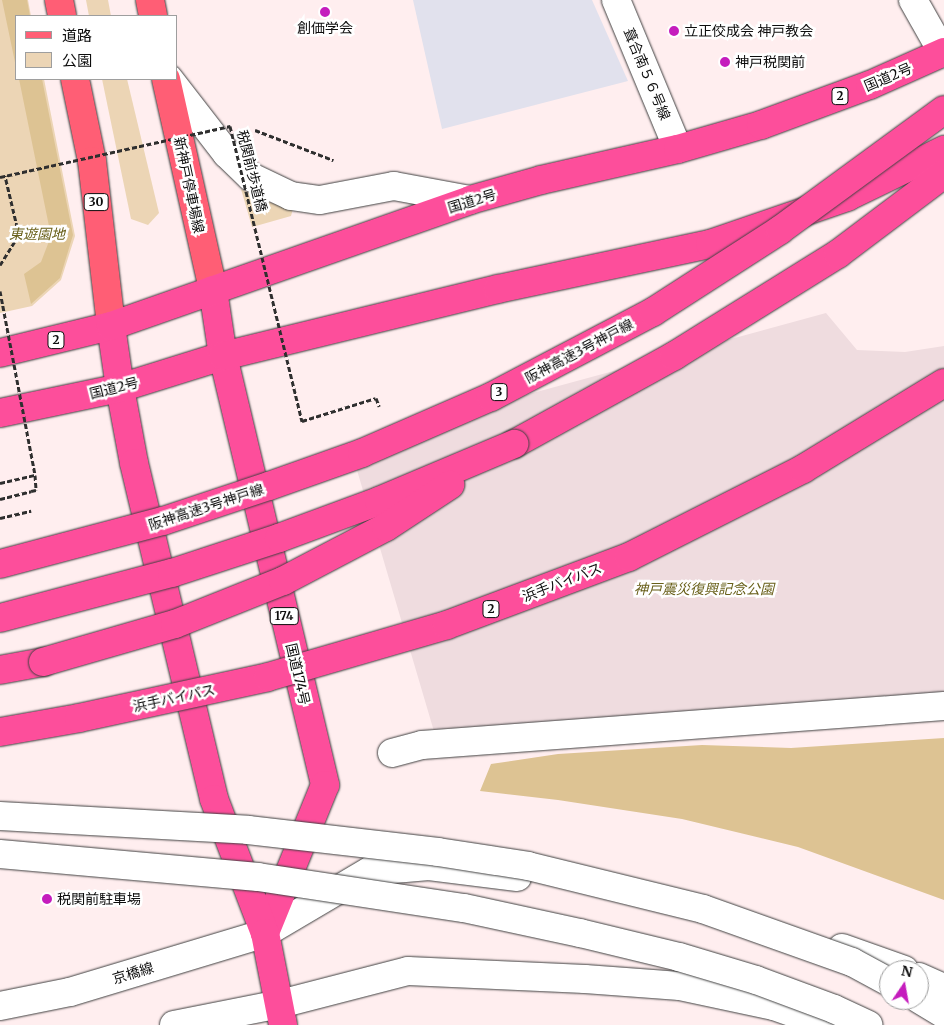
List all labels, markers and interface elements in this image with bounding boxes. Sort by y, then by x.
marker: 創価学会 [319,6,331,18]
legend [15,15,178,80]
place label: 創価学会 [297,20,353,36]
place label: 立正佼成会 神戸教会 [684,23,813,39]
marker: 立正佼成会 神戸教会 [668,25,680,37]
text: 道路 [62,26,92,45]
street label: 葺合南５６号線 [620,26,674,122]
text: 公園 [62,51,92,70]
place label: 神戸税関前 [735,54,805,70]
marker: 神戸税関前 [719,56,731,68]
street label: 国道2号 [862,59,914,95]
road number: 2 [831,86,849,105]
street label: 税関前歩道橋 [234,128,270,214]
street label: 新神戸停車場線 [171,135,207,235]
street label: 国道2号 [445,186,499,216]
road number: 30 [84,192,108,212]
park label: 東遊園地 [9,226,65,242]
street label: 阪神高速3号神戸線 [522,315,636,387]
road number: 2 [47,330,65,350]
street label: 国道2号 [88,374,140,402]
road number: 3 [490,382,508,402]
street label: 阪神高速3号神戸線 [146,480,266,534]
street label: 浜手バイパス [520,559,604,605]
park label: 神戸震災復興記念公園 [634,581,774,597]
road number: 2 [482,600,500,618]
road number: 174 [269,606,299,626]
street label: 国道174号 [283,641,313,707]
street label: 浜手バイパス [131,681,217,715]
place label: 税関前駐車場 [57,891,141,907]
marker: 税関前駐車場 [41,893,53,905]
street label: 京橋線 [110,959,156,987]
north arrow [879,960,929,1010]
text: N [900,961,914,981]

